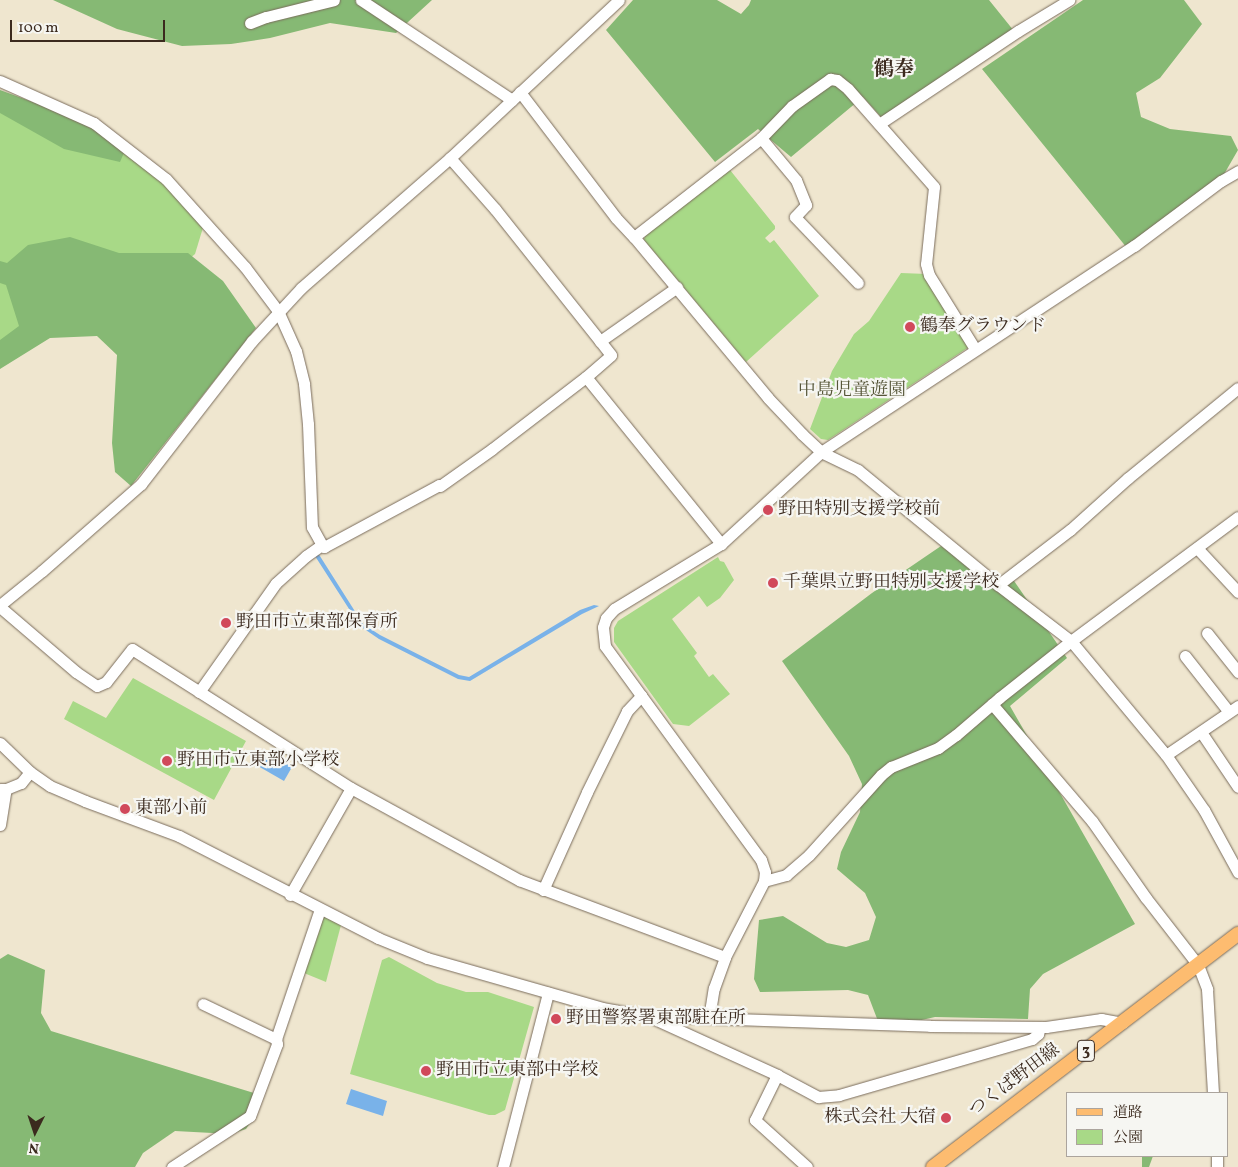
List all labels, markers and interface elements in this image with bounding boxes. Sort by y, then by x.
scale bar [12,10,168,42]
text: 100 m [18,18,58,39]
district label: 鶴奉 [874,58,914,82]
place label: 鶴奉グラウンド [920,316,1046,338]
marker: 鶴奉グラウンド [904,321,916,333]
park label: 中島児童遊園 [798,380,906,402]
place label: 野田特別支援学校前 [778,499,940,521]
marker: 野田特別支援学校前 [762,504,774,516]
place label: 千葉県立野田特別支援学校 [783,572,999,594]
marker: 千葉県立野田特別支援学校 [767,577,779,589]
place label: 野田市立東部保育所 [236,612,398,634]
marker: 野田市立東部保育所 [220,617,232,629]
place label: 野田市立東部小学校 [177,750,339,772]
marker: 野田市立東部小学校 [161,755,173,767]
place label: 東部小前 [135,798,207,820]
marker: 東部小前 [119,803,131,815]
place label: 野田警察署東部駐在所 [566,1008,746,1030]
marker: 野田警察署東部駐在所 [550,1013,562,1025]
road number: 3 [1076,1038,1096,1064]
street label: つくば野田線 [965,1040,1065,1122]
place label: 野田市立東部中学校 [436,1060,598,1082]
marker: 野田市立東部中学校 [420,1065,432,1077]
legend [1066,1092,1228,1157]
text: 道路 [1113,1103,1143,1124]
north arrow [10,1107,60,1157]
place label: 株式会社 大宿 [824,1107,936,1129]
marker: 株式会社 大宿 [940,1112,952,1124]
text: 公園 [1113,1128,1143,1149]
text: N [28,1138,40,1157]

